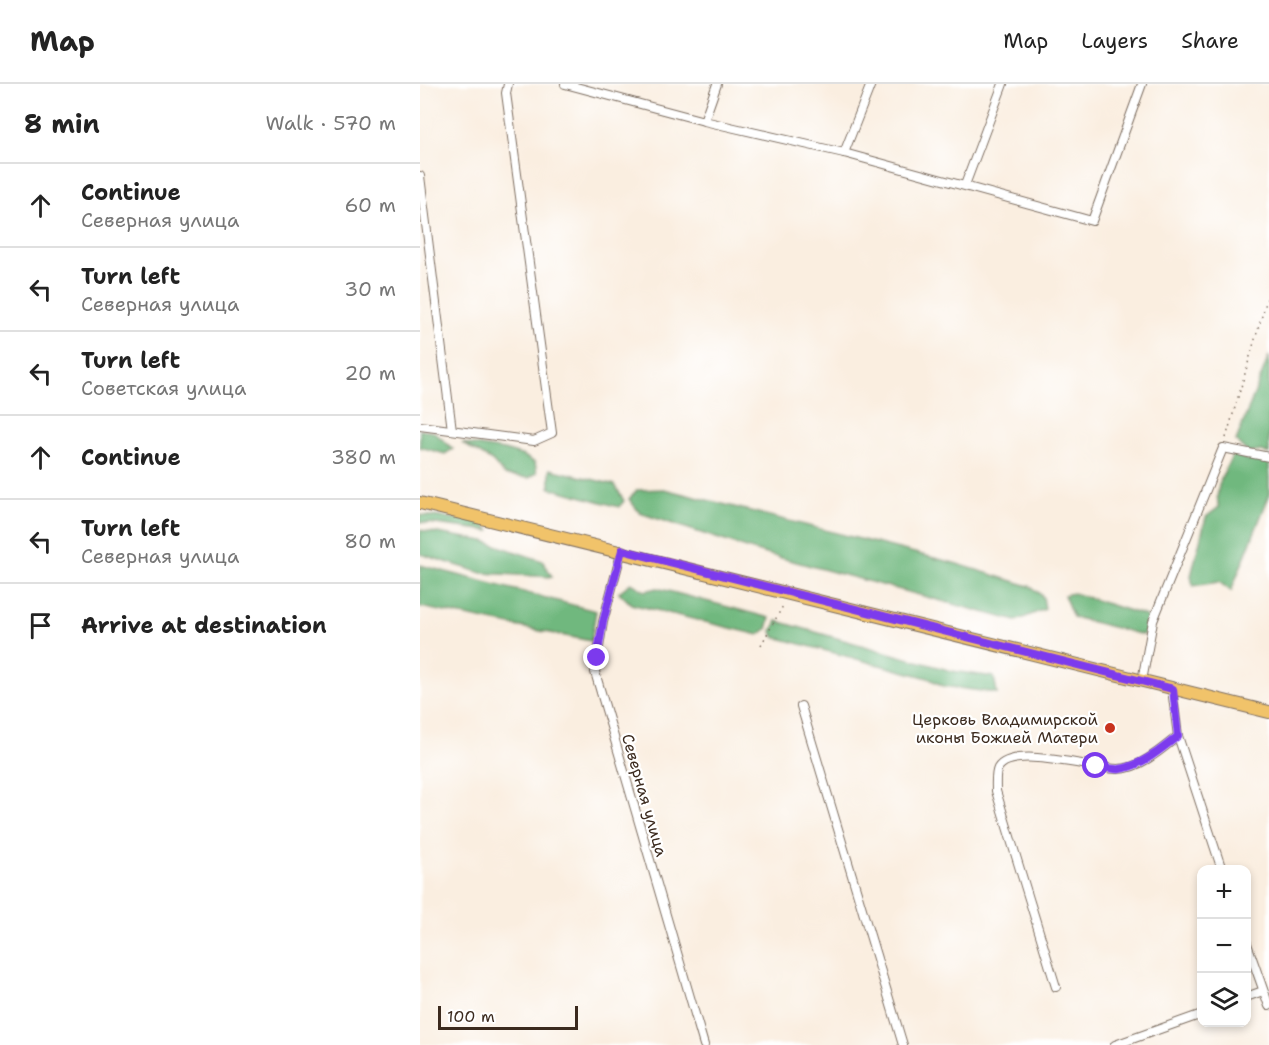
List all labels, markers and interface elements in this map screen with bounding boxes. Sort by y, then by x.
text: Map [30,22,95,60]
text: Map [1003,27,1048,55]
text: Layers [1081,27,1148,55]
text: Share [1181,27,1239,55]
text: 8 min [24,106,100,141]
text: Walk · 570 m [266,110,396,136]
text: Continue [81,178,181,207]
icon: ahead [24,189,57,222]
text: 60 m [344,192,396,218]
text: Северная улица [81,207,239,233]
text: Turn left [81,262,180,291]
icon: left [24,273,57,306]
text: 30 m [344,276,396,302]
text: Северная улица [81,291,239,317]
text: Turn left [81,346,180,375]
icon: left [24,357,57,390]
text: 20 m [345,360,396,386]
text: Советская улица [81,375,246,401]
icon: ahead [24,441,57,474]
text: Continue [81,443,181,472]
text: 380 m [331,444,396,470]
text: Turn left [81,514,180,543]
icon: left [24,525,57,558]
text: 80 m [344,528,396,554]
text: Северная улица [81,543,239,569]
icon: arrive [24,609,57,642]
text: Arrive at destination [81,611,327,640]
route end [583,644,609,670]
place label: Церковь Владимирской иконы Божией Матери [912,709,1098,748]
marker: Церковь Владимирской иконы Божией Матери [1103,721,1117,735]
street label: Северная улица [617,731,672,859]
route start [1082,752,1108,778]
map controls [1197,865,1251,1027]
button: + [1197,865,1251,919]
button: − [1197,919,1251,973]
button: layers [1197,973,1251,1027]
scale bar [438,1003,578,1030]
text: 100 m [447,1006,495,1027]

